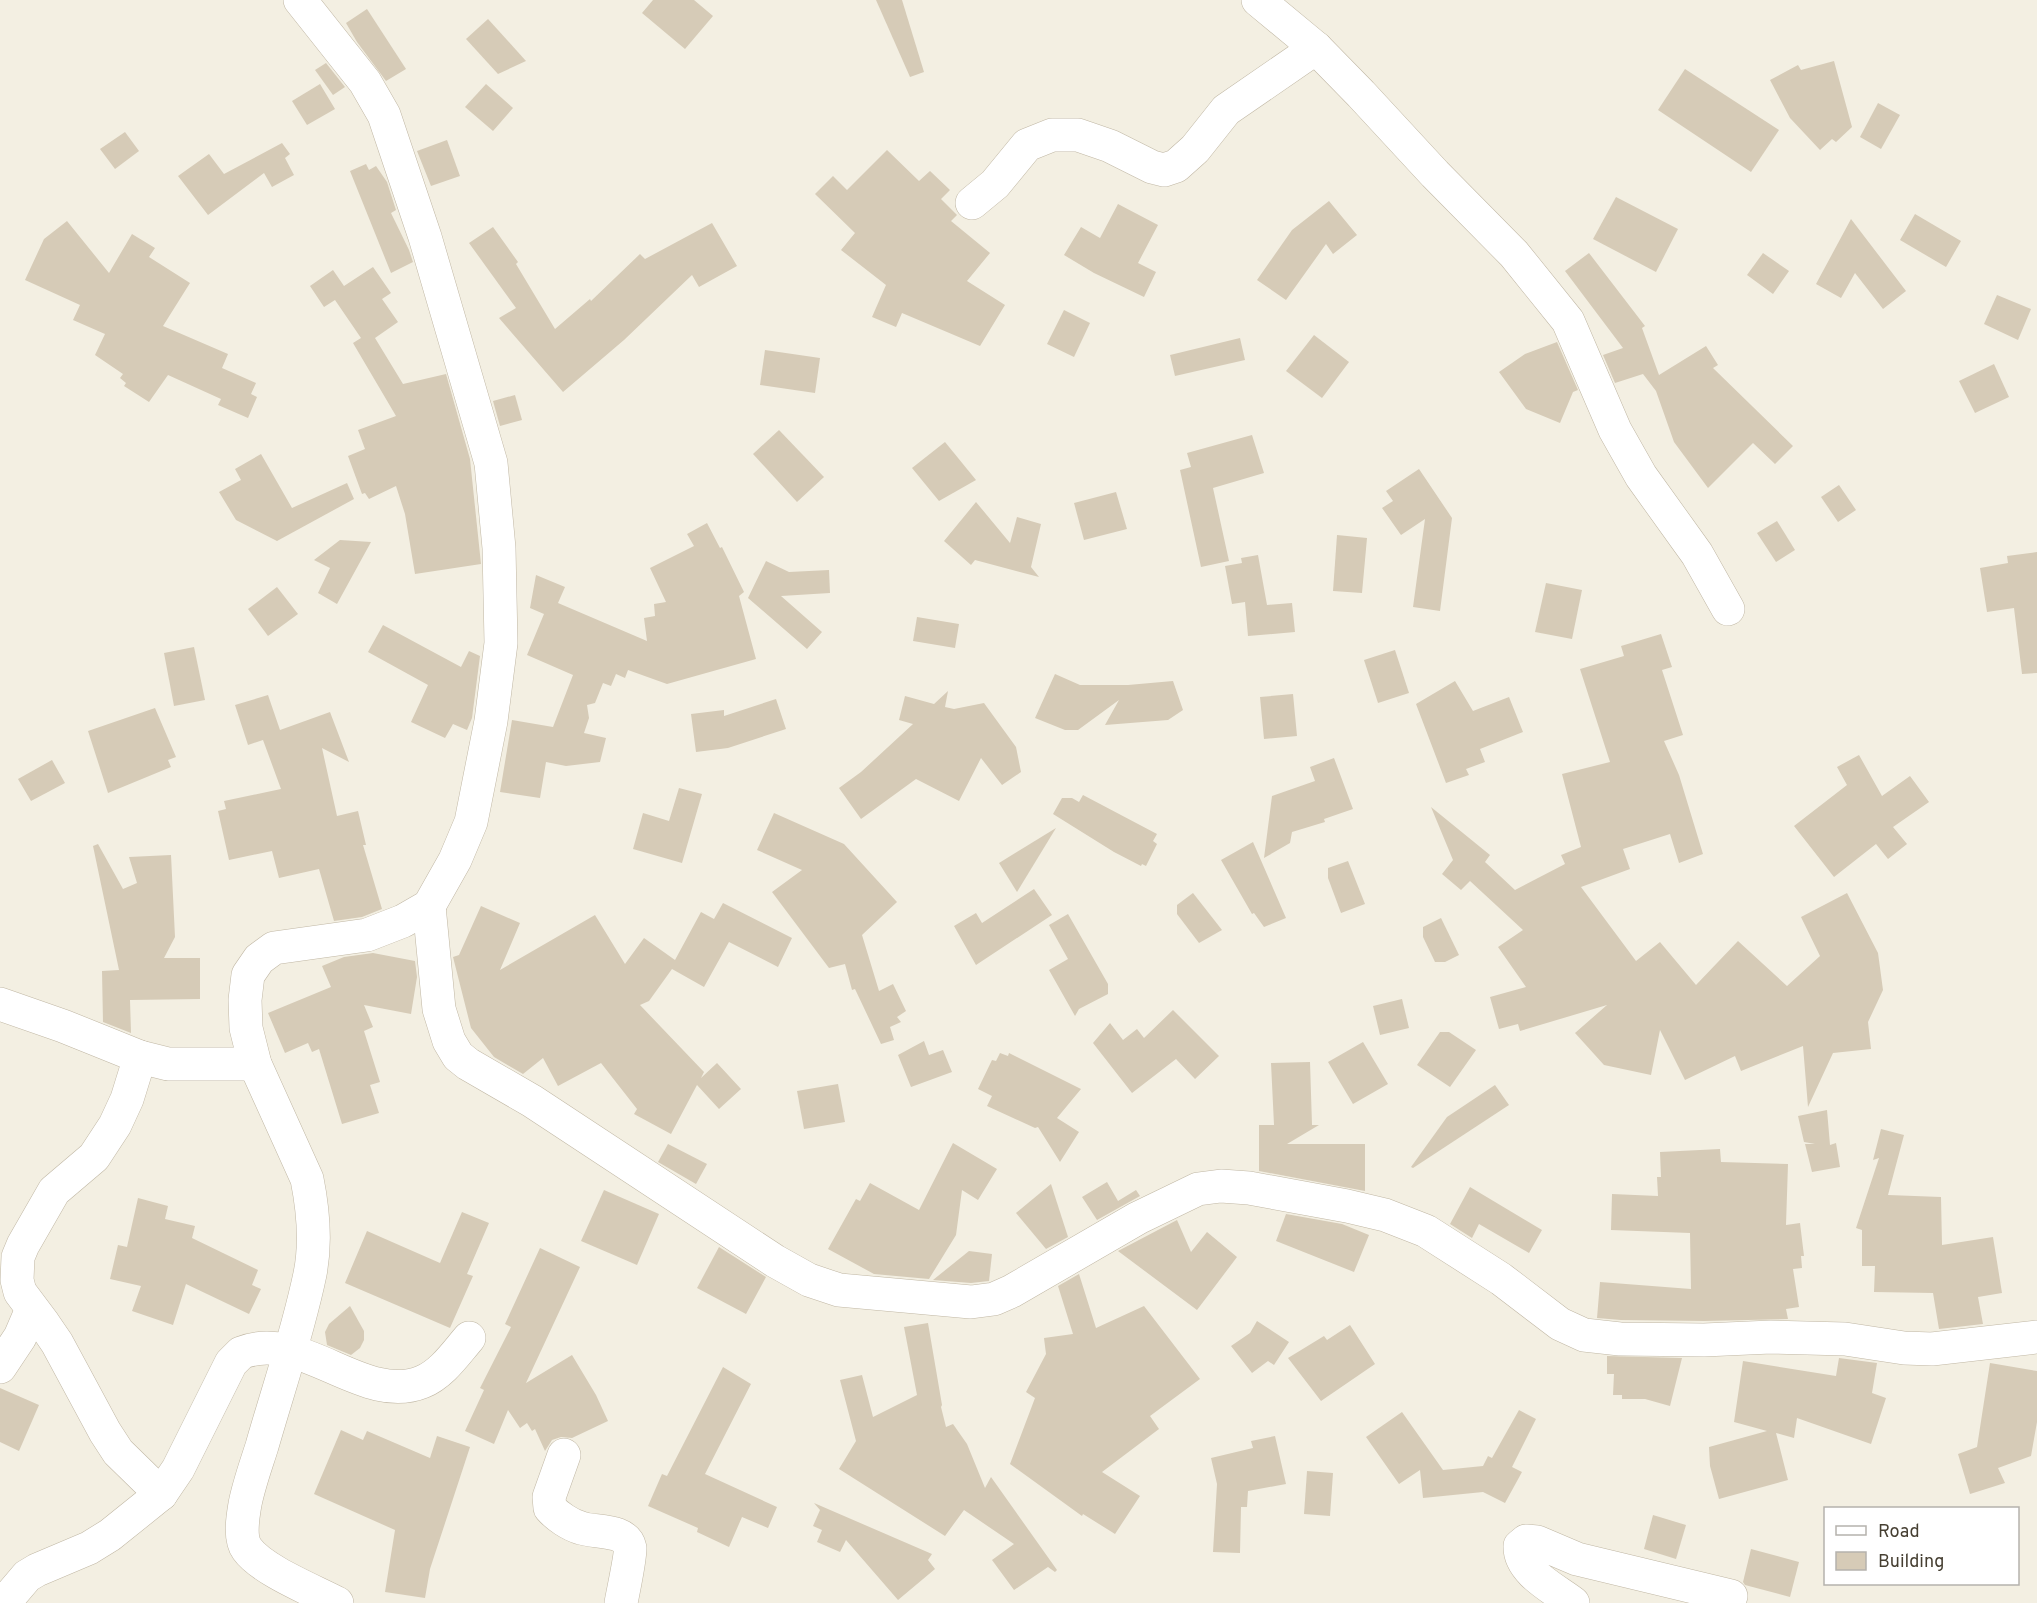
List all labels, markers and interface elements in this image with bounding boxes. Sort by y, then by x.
legend [1824,1507,2019,1585]
text: Road [1878,1521,1920,1544]
text: Building [1878,1551,1944,1574]

